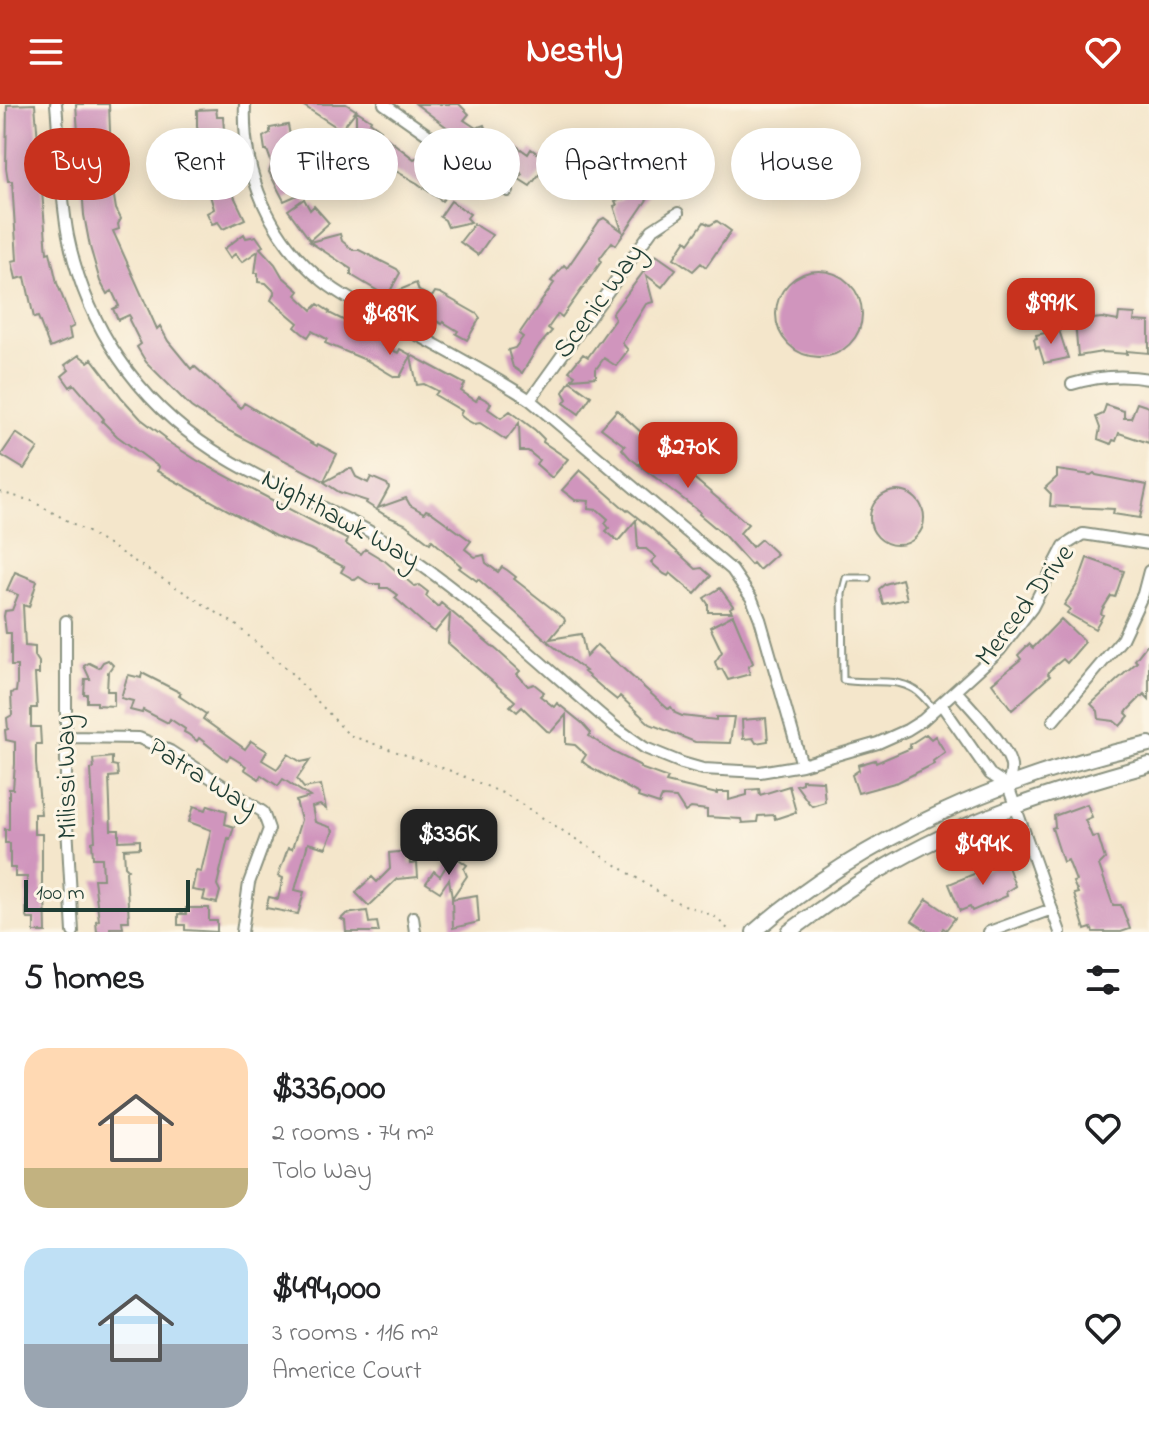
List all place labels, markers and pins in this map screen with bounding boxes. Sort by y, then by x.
pin: $991K [995,278,1107,346]
pin: $489K [334,289,446,357]
pin: $270K [632,422,744,490]
pin: $336K [393,809,505,877]
pin: $494K [927,819,1039,887]

